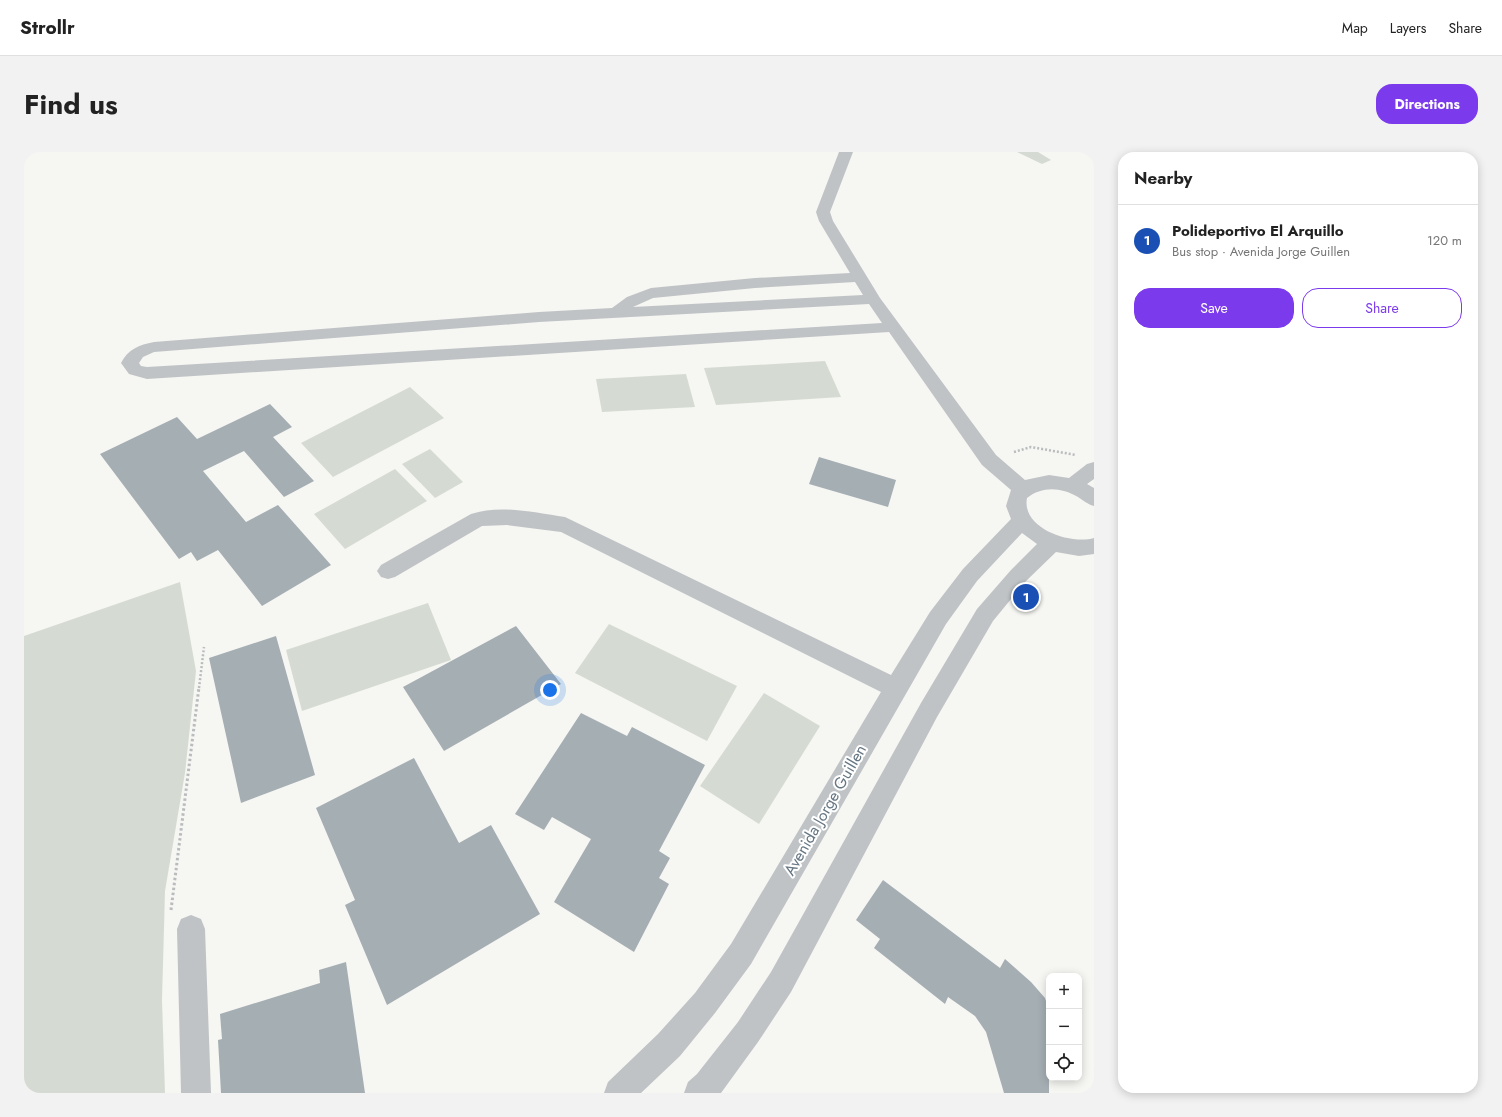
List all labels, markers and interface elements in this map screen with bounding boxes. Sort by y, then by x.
text: Strollr [20,14,75,41]
text: Map [1342,18,1368,38]
text: Layers [1390,18,1426,38]
text: Share [1448,18,1482,38]
text: Find us [24,84,118,125]
button: Directions [1376,84,1478,124]
text: Nearby [1134,166,1192,190]
text: Polideportivo El Arquillo [1172,220,1344,242]
text: 1 [1144,231,1150,250]
text: 120 m [1427,231,1462,250]
text: Bus stop · Avenida Jorge Guillen [1172,242,1350,261]
button: Save [1134,288,1294,328]
button: Share [1302,288,1462,328]
pin: 1 [1013,582,1039,612]
your location [540,680,560,700]
street label: Avenida Jorge Guillen [778,740,872,880]
map controls [1046,973,1082,1081]
button: + [1046,973,1082,1009]
button: − [1046,1009,1082,1045]
button: locate [1046,1045,1082,1081]

